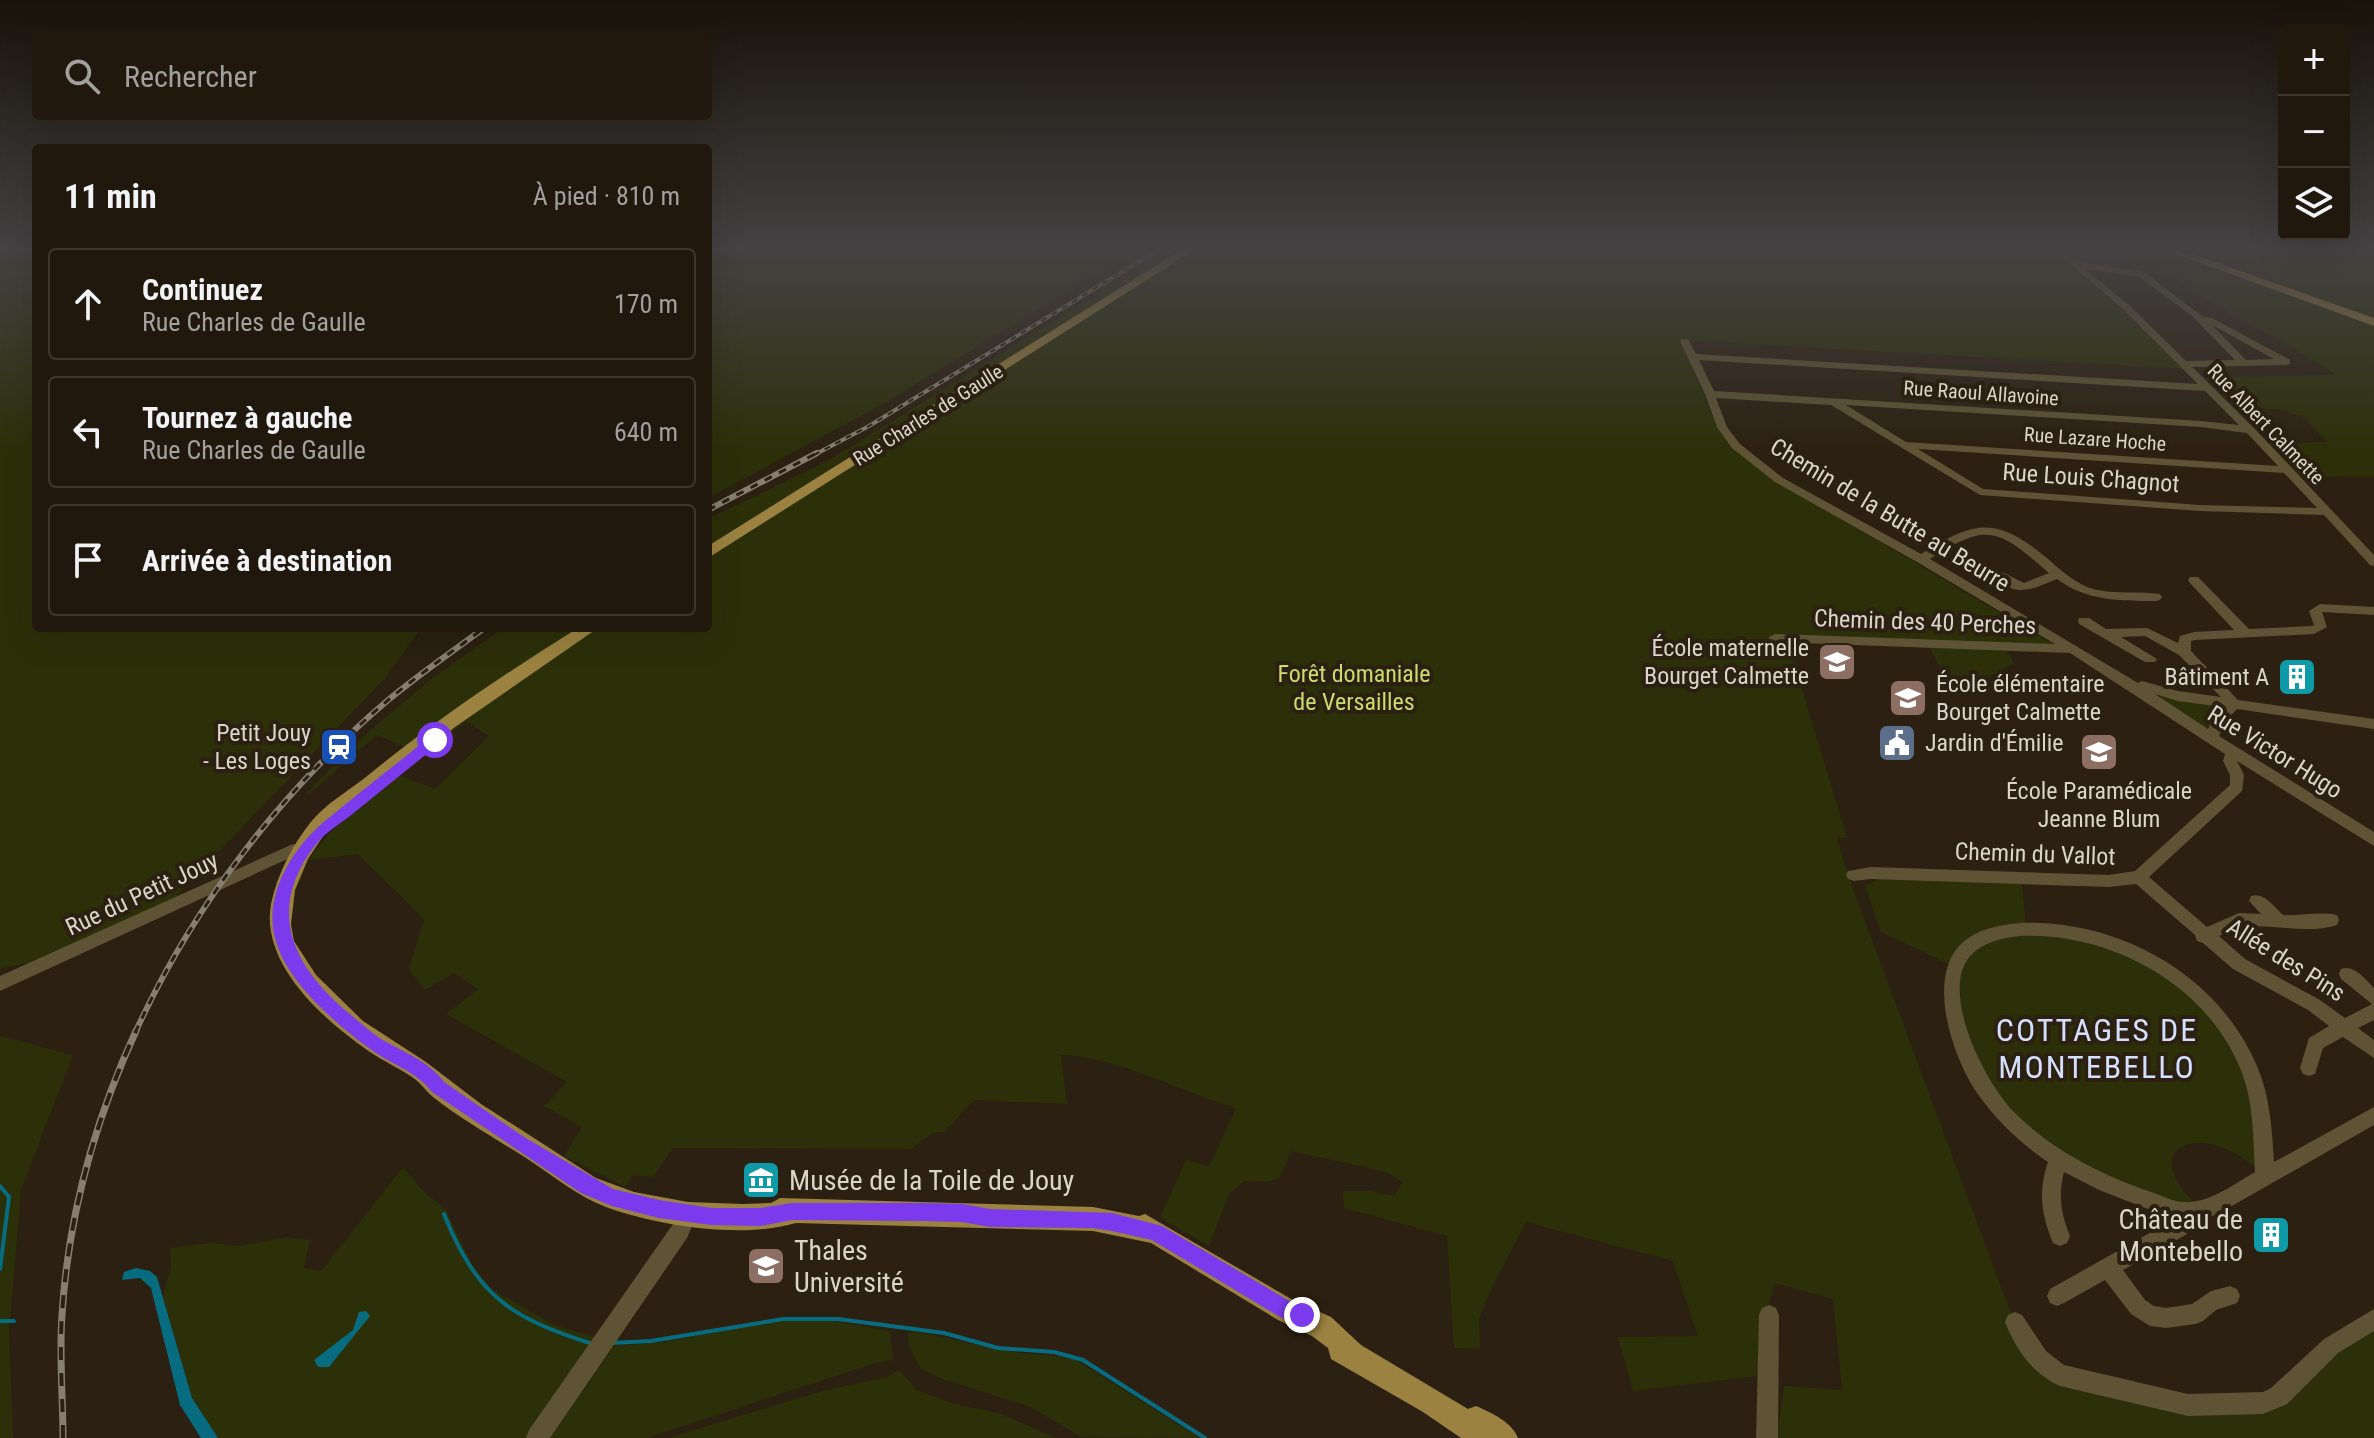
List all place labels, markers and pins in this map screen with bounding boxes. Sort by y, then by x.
place label: École maternelle Bourget Calmette [1644,634,1809,690]
school or university icon: École maternelle Bourget Calmette [1816,641,1858,683]
building icon: Bâtiment A [2276,656,2318,698]
place label: Bâtiment A [2164,663,2269,691]
place label: École élémentaire Bourget Calmette [1936,670,2105,726]
school or university icon: École élémentaire Bourget Calmette [1887,677,1929,719]
place label: Petit Jouy - Les Loges [203,719,311,775]
public building icon: Jardin d'Émilie [1876,722,1918,764]
station icon: Petit Jouy - Les Loges [318,726,360,768]
place label: Jardin d'Émilie [1925,729,2064,757]
school or university icon: École Paramédicale Jeanne Blum [2078,731,2120,773]
place label: École Paramédicale Jeanne Blum [2006,777,2192,833]
museum icon: Musée de la Toile de Jouy [740,1159,782,1201]
place label: Musée de la Toile de Jouy [789,1164,1075,1197]
place label: Château de Montebello [2118,1203,2243,1268]
building icon: Château de Montebello [2250,1214,2292,1256]
place label: Thales Université [794,1234,904,1299]
school or university icon: Thales Université [745,1245,787,1287]

